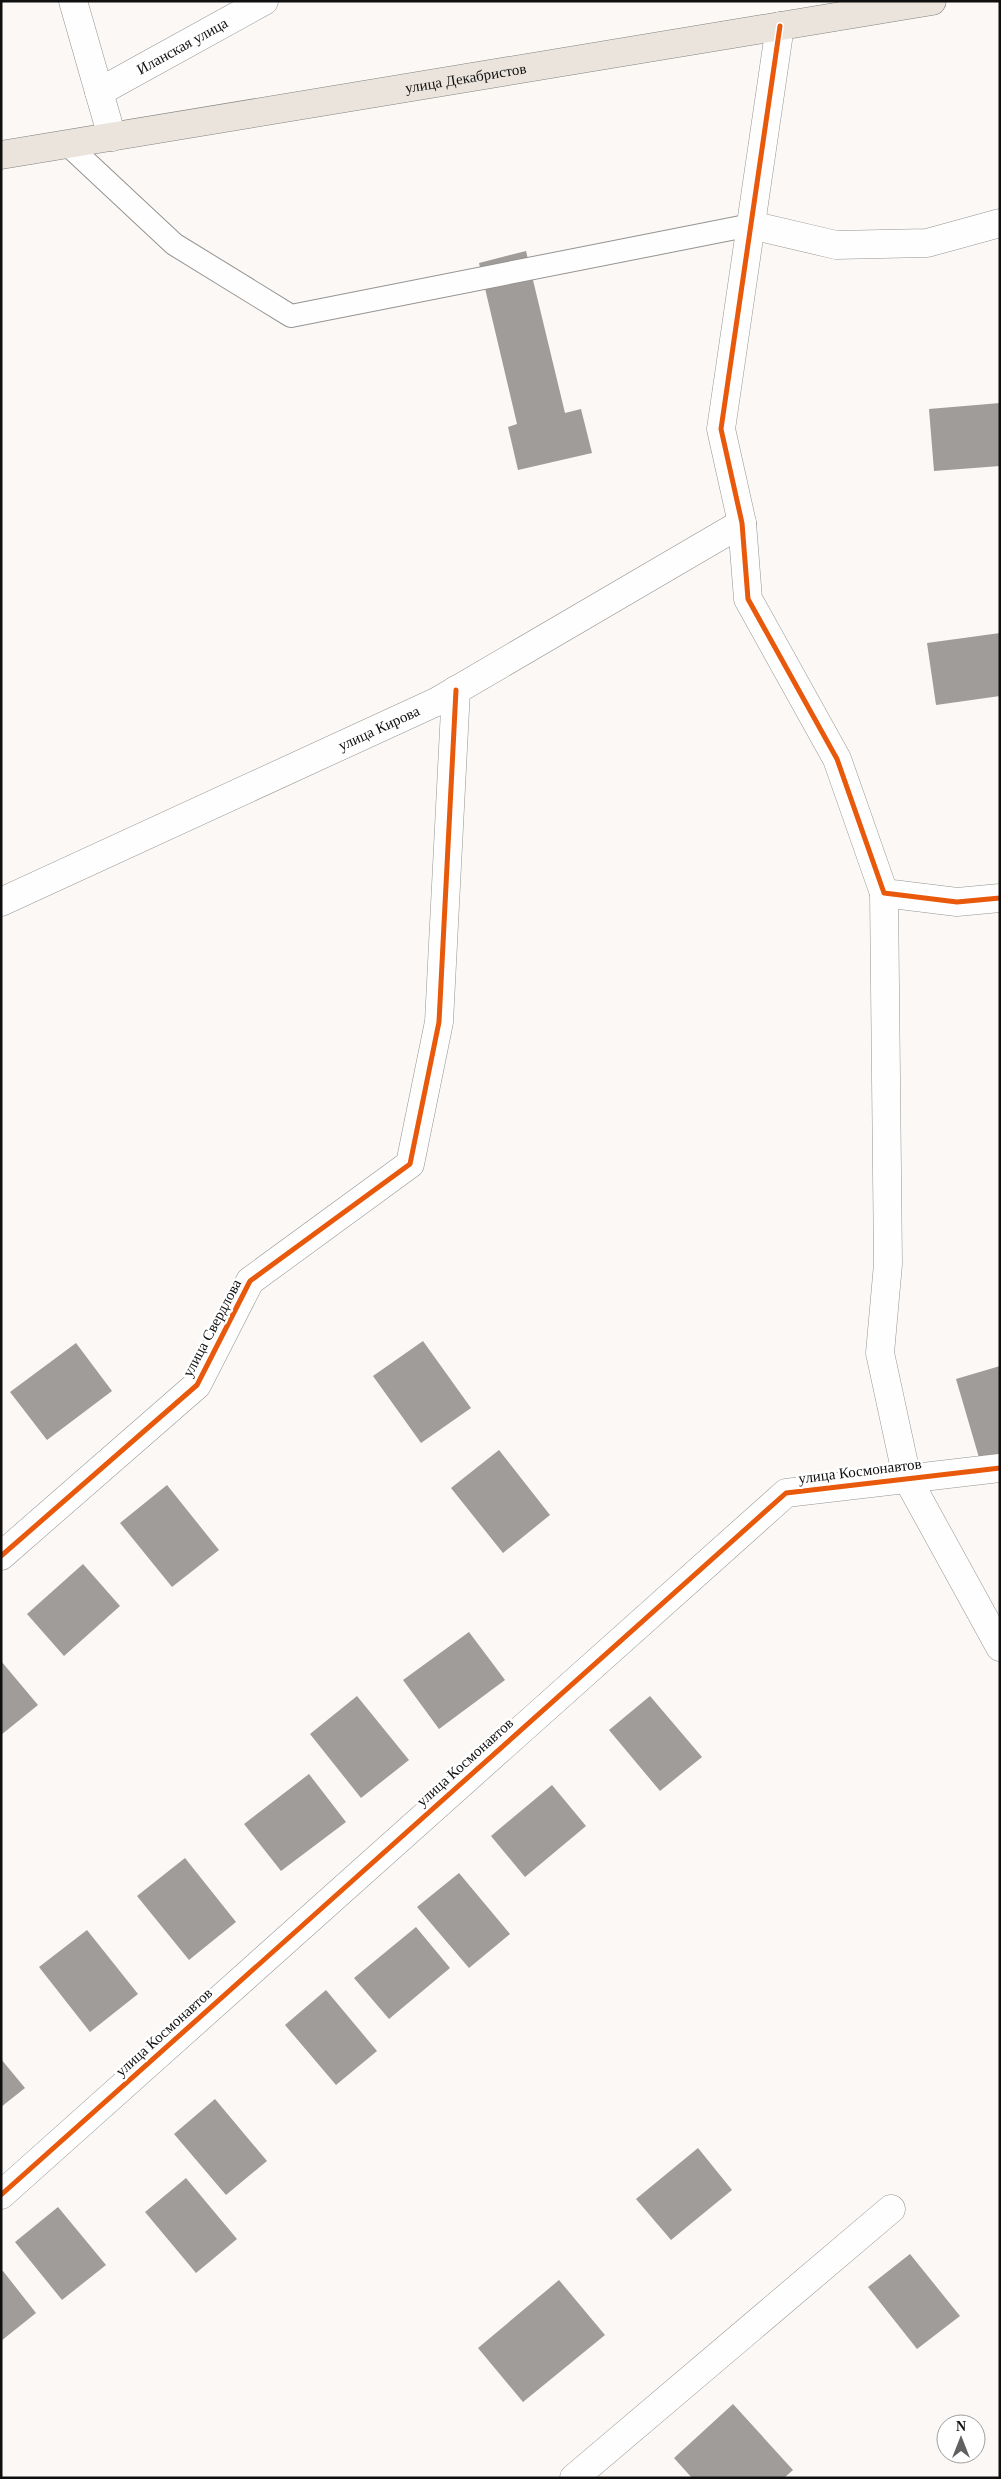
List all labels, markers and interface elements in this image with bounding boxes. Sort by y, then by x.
street label: Иланская улица [134,15,231,78]
street label: улица Декабристов [404,60,527,96]
street label: улица Кирова [336,703,422,754]
street label: улица Свердлова [180,1276,245,1379]
street label: улица Космонавтов [798,1456,922,1486]
street label: улица Космонавтов [414,1715,516,1809]
street label: улица Космонавтов [113,1985,215,2079]
north arrow [936,2414,986,2464]
text: N [956,2419,966,2434]

